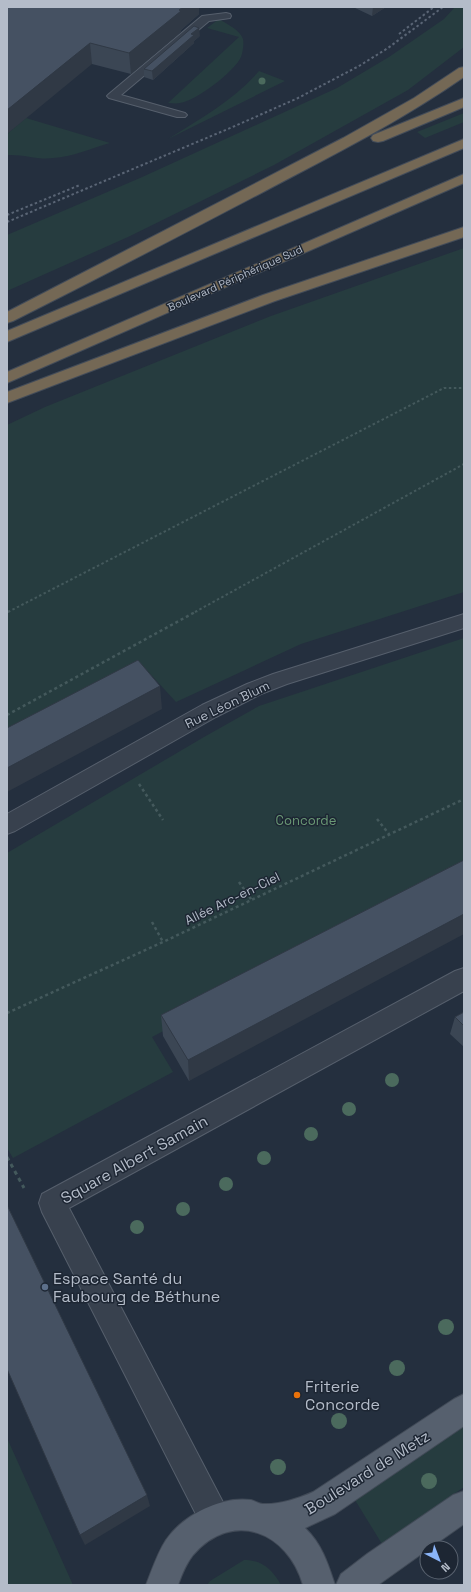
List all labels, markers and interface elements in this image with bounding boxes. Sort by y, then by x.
street label: Boulevard Périphérique Sud [165,242,305,314]
street label: Rue Léon Blum [182,677,272,732]
park label: Concorde [276,812,336,829]
street label: Allée Arc-en-Ciel [182,868,283,929]
street label: Square Albert Samain [57,1110,212,1209]
place label: Espace Santé du Faubourg de Béthune [53,1268,220,1307]
marker: Espace Santé du Faubourg de Béthune [40,1282,50,1292]
place label: Friterie Concorde [305,1376,380,1415]
marker: Friterie Concorde [292,1390,302,1400]
street label: Boulevard de Metz [301,1425,434,1519]
north arrow [419,1540,459,1580]
text: N [438,1560,453,1575]

